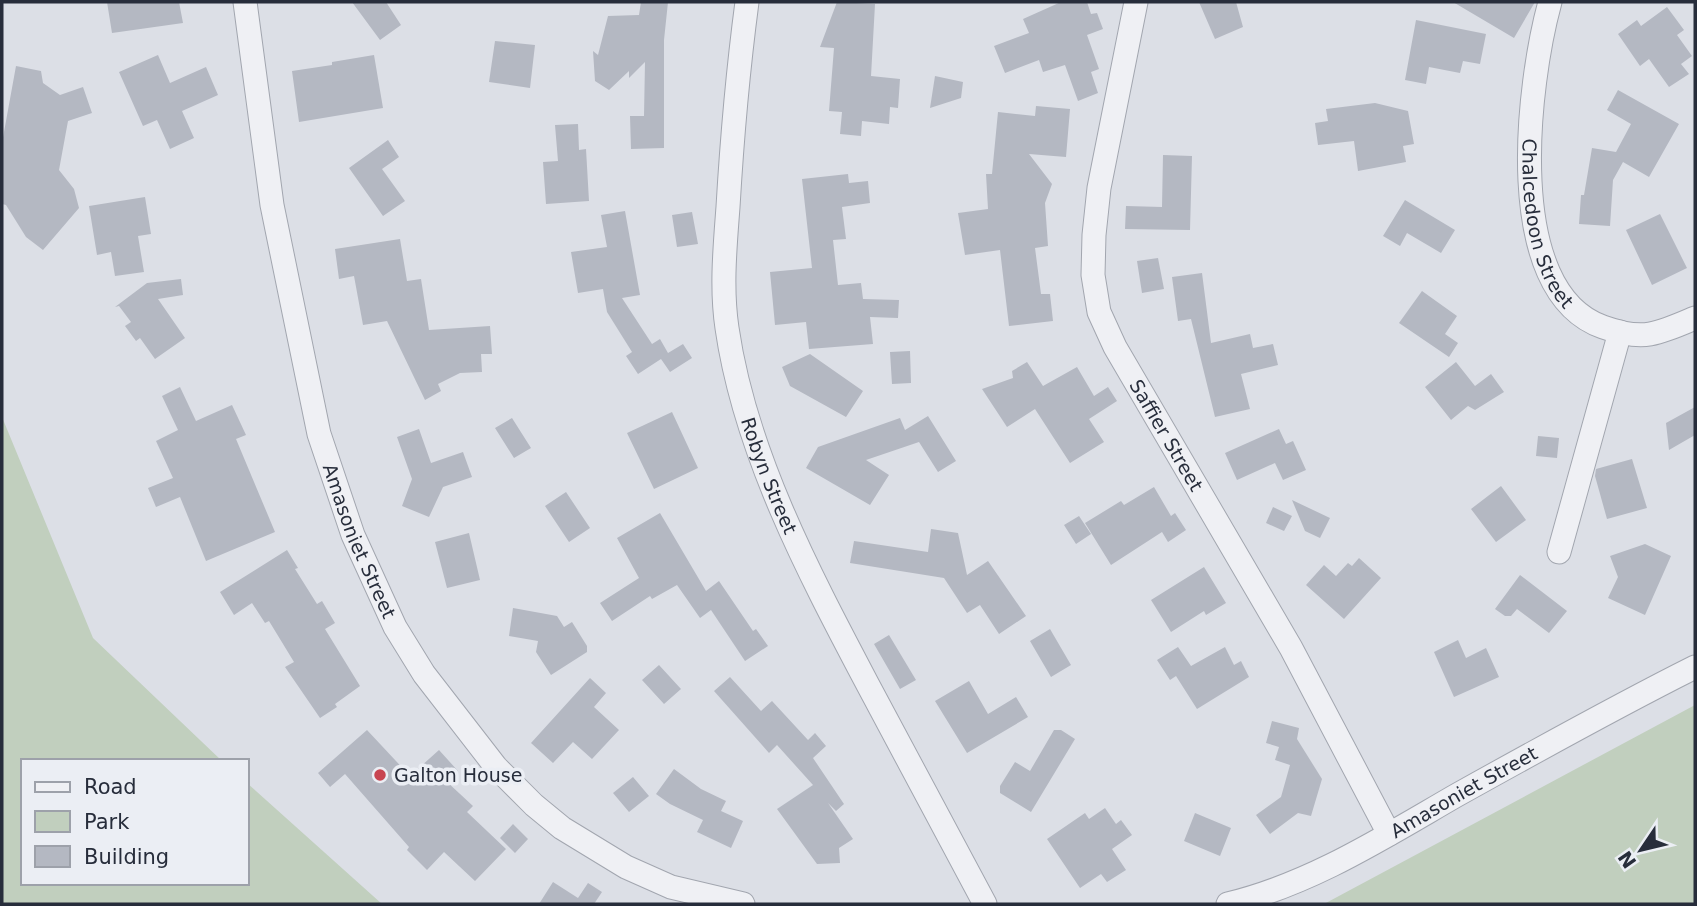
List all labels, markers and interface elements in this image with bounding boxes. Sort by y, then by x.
street label: Chalcedoon Street [1518,138,1578,313]
street label: Saffier Street [1125,375,1208,495]
street label: Robyn Street [737,415,802,537]
street label: Amasoniet Street [319,461,401,622]
street label: Amasoniet Street [1387,742,1541,842]
legend [21,759,248,885]
place label: Galton House [394,764,522,786]
marker: Galton House [372,767,388,783]
text: Road [84,775,137,799]
text: Park [84,810,130,834]
north arrow [1606,815,1676,885]
text: Building [84,845,169,869]
text: N [1614,847,1641,873]

